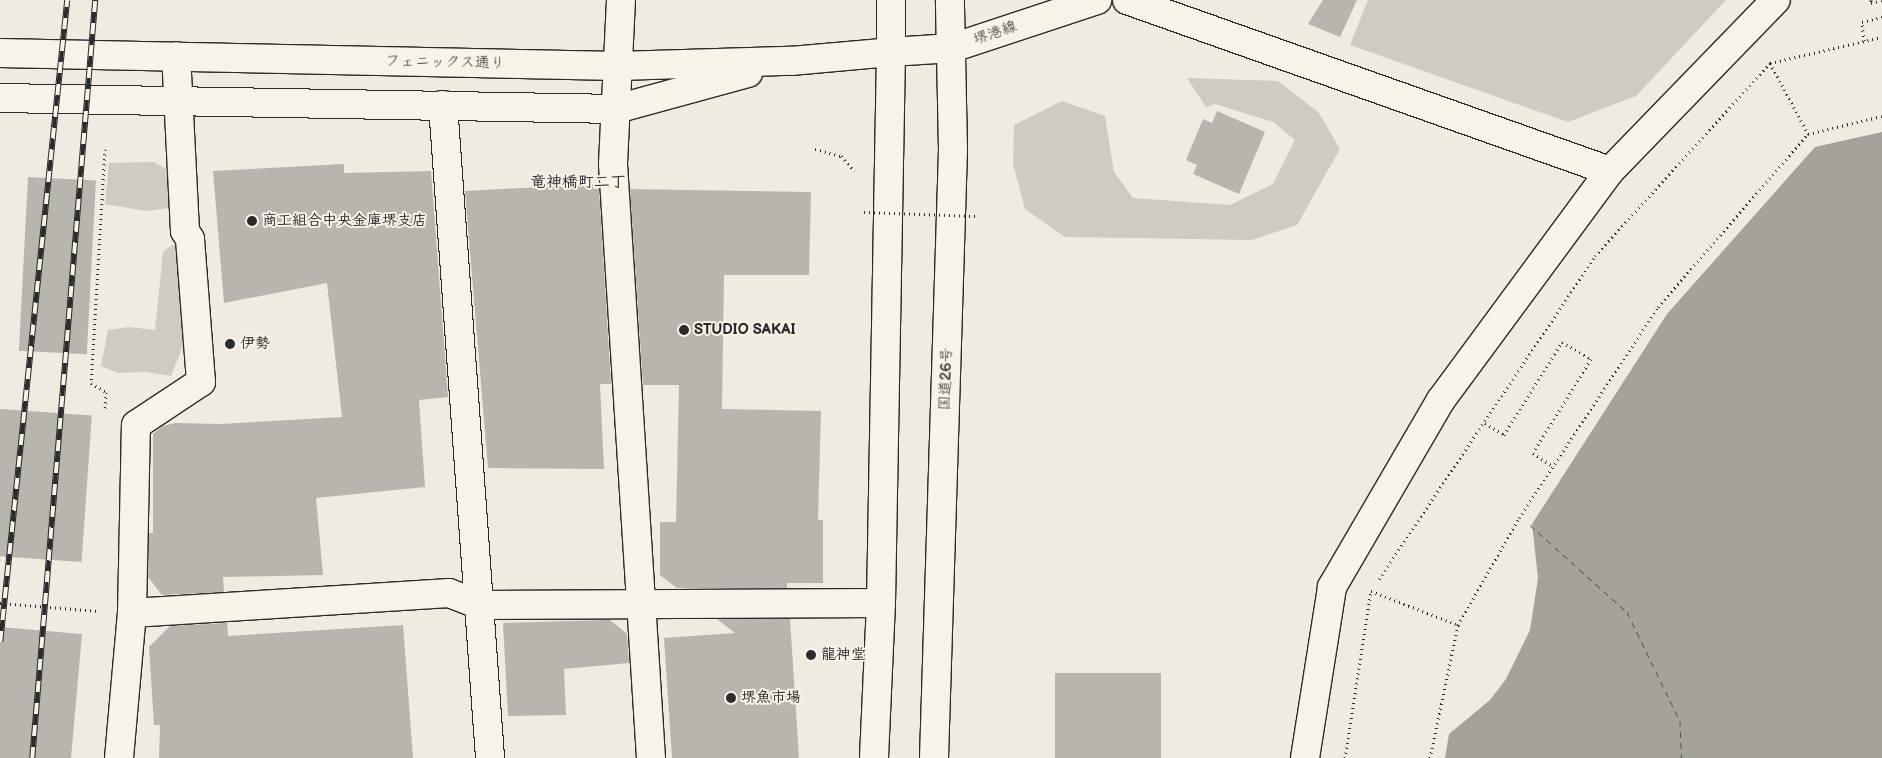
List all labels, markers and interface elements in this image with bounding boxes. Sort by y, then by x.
street label: 堺港線 [971,17,1019,49]
street label: フェニックス通り [385,52,505,72]
district label: 竜神橋町二丁 [530,173,626,193]
place label: 商工組合中央金庫堺支店 [262,212,427,230]
marker: 商工組合中央金庫堺支店 [246,215,258,227]
place label: STUDIO SAKAI [694,321,796,339]
marker: STUDIO SAKAI [678,324,690,336]
place label: 伊勢 [240,335,270,353]
marker: 伊勢 [224,338,236,350]
street label: 国道26号 [936,347,956,411]
place label: 龍神堂 [821,646,866,664]
marker: 龍神堂 [805,649,817,661]
place label: 堺魚市場 [741,689,801,707]
marker: 堺魚市場 [725,692,737,704]

